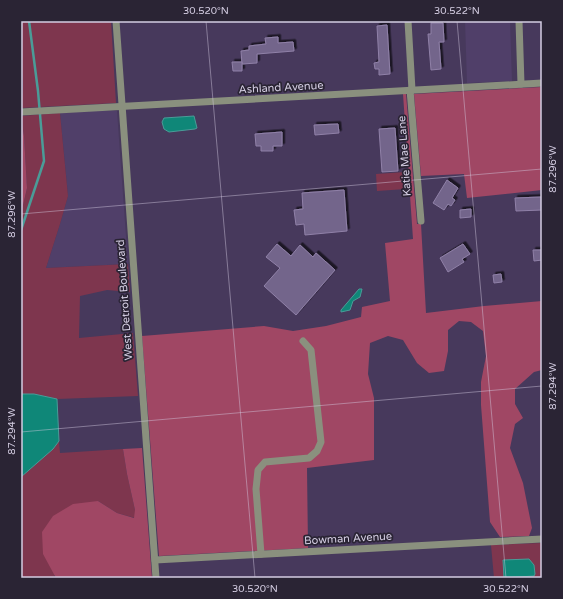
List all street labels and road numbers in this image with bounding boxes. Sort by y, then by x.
street label: Ashland Avenue [238,79,324,96]
street label: Katie Mae Lane [395,115,414,197]
street label: West Detroit Boulevard [114,239,135,361]
street label: Bowman Avenue [304,530,392,547]

